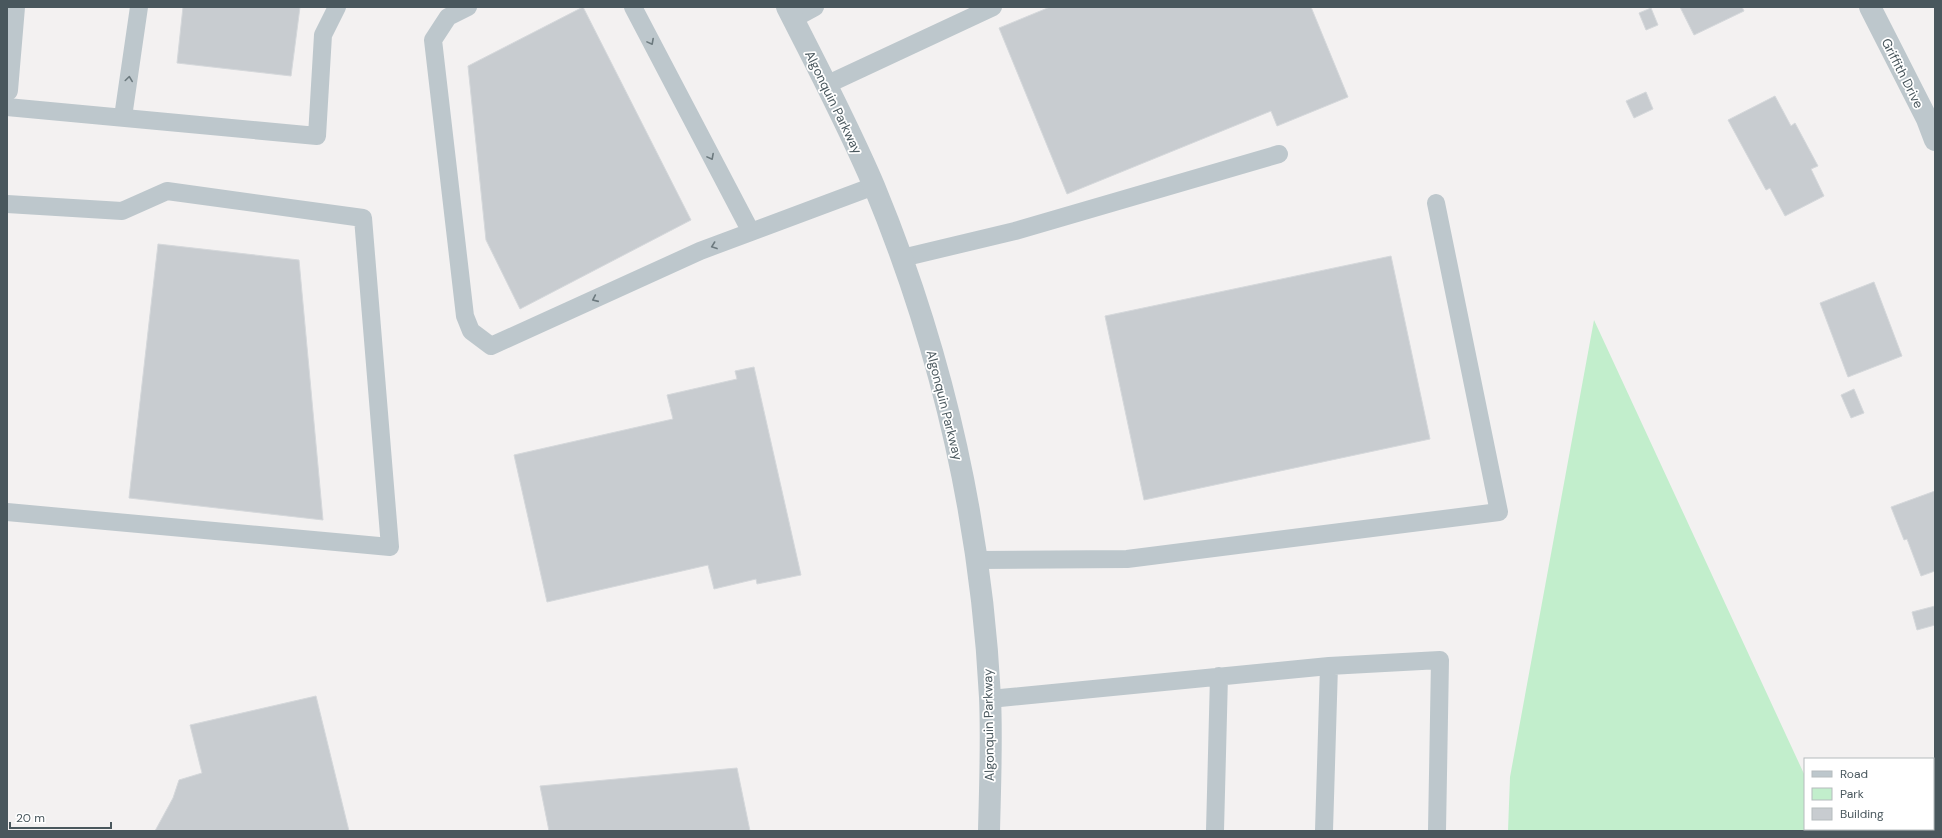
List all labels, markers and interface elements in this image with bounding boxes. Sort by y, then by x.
street label: Griffith Drive [1878,35,1927,111]
one-way arrow [646,37,654,45]
street label: Algonquin Parkway [801,48,866,157]
one-way arrow [124,76,133,82]
one-way arrow [706,153,714,160]
one-way arrow [711,242,718,250]
one-way arrow [592,294,600,302]
street label: Algonquin Parkway [923,348,966,462]
street label: Algonquin Parkway [979,668,998,782]
legend [1804,758,1934,830]
text: Road [1840,766,1868,782]
text: Park [1840,786,1864,802]
scale bar [10,804,111,830]
text: Building [1840,806,1884,822]
text: 20 m [16,810,45,826]

